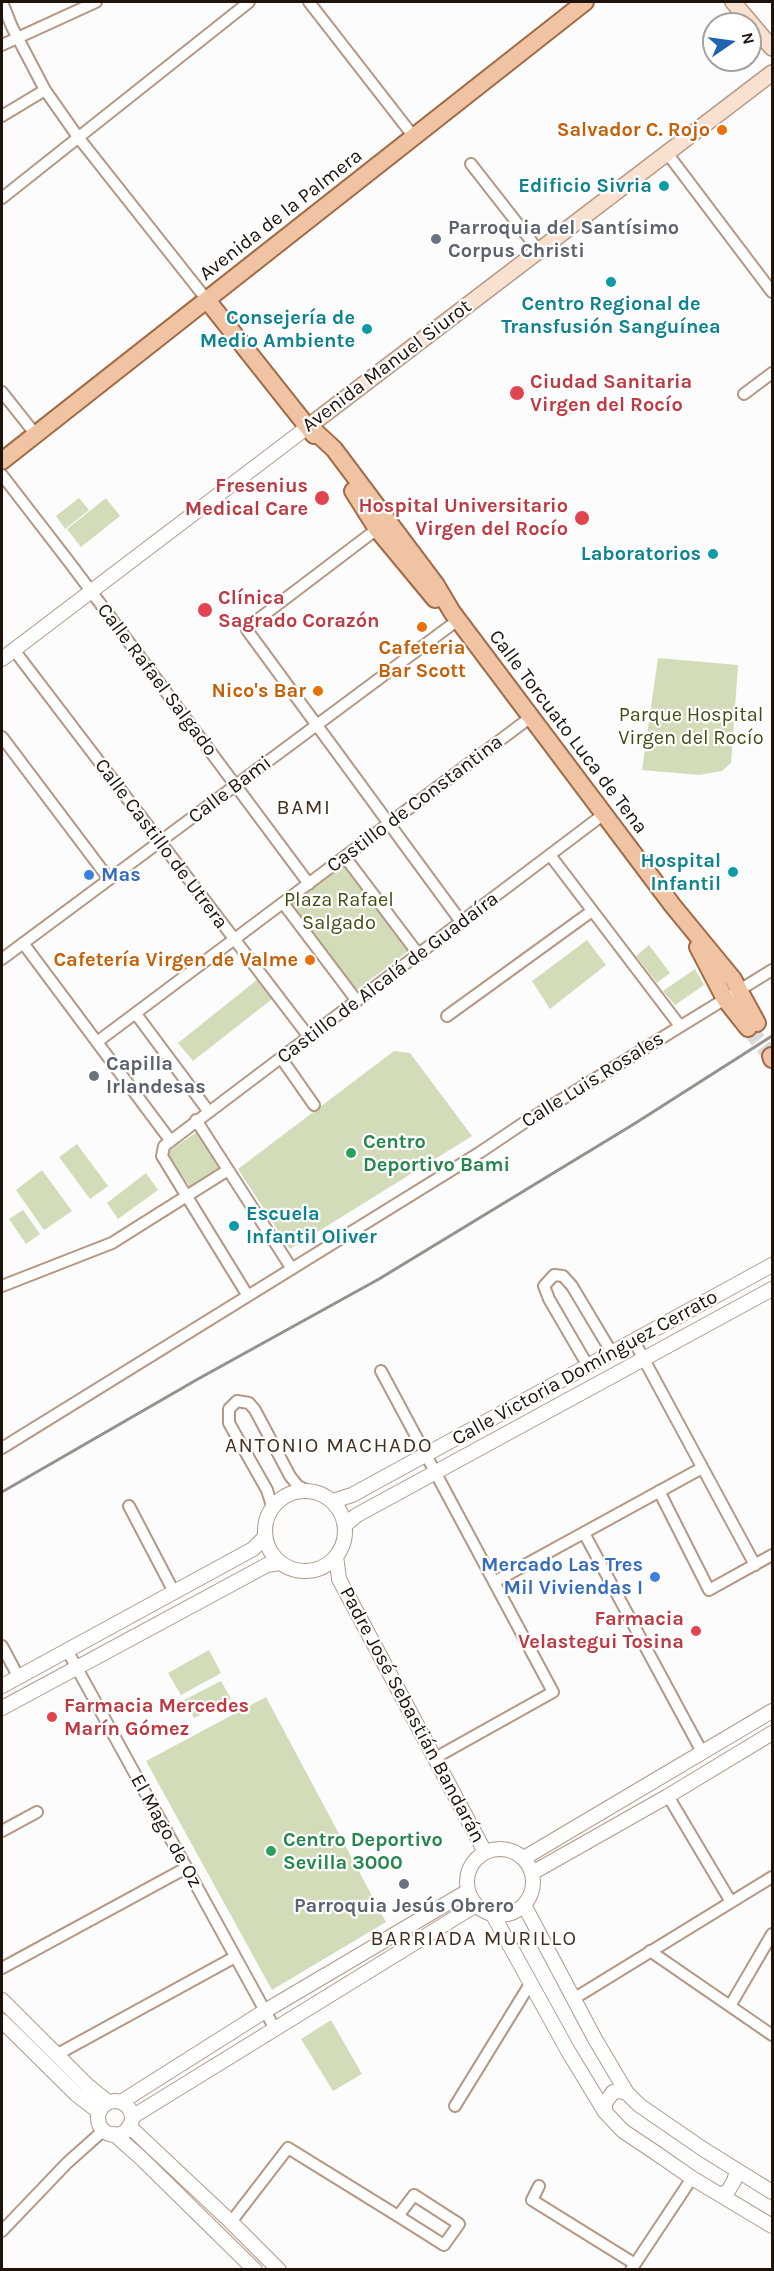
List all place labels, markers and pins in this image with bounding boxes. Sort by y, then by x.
place label: Salvador C. Rojo [557,118,710,142]
marker: Salvador C. Rojo [715,123,729,137]
place label: Edificio Sivria [518,174,652,198]
marker: Edificio Sivria [657,179,671,193]
place label: Parroquia del Santísimo Corpus Christi [448,216,679,263]
marker: Parroquia del Santísimo Corpus Christi [429,232,443,246]
marker: Centro Regional de Transfusión Sanguínea [604,275,618,289]
place label: Centro Regional de Transfusión Sanguínea [501,292,721,339]
place label: Consejería de Medio Ambiente [200,306,355,353]
marker: Consejería de Medio Ambiente [360,322,374,336]
place label: Ciudad Sanitaria Virgen del Rocío [530,370,692,417]
marker: Ciudad Sanitaria Virgen del Rocío [508,384,526,402]
place label: Fresenius Medical Care [185,474,308,521]
marker: Fresenius Medical Care [313,489,331,507]
place label: Hospital Universitario Virgen del Rocío [358,494,568,541]
marker: Hospital Universitario Virgen del Rocío [573,509,591,527]
place label: Laboratorios [581,542,701,566]
marker: Laboratorios [706,547,720,561]
place label: Clínica Sagrado Corazón [218,586,380,633]
marker: Clínica Sagrado Corazón [196,601,214,619]
marker: Cafeteria Bar Scott [415,620,429,634]
place label: Cafeteria Bar Scott [378,636,466,683]
place label: Nico's Bar [211,679,306,703]
marker: Nico's Bar [311,684,325,698]
place label: Hospital Infantil [641,849,721,896]
place label: Mas [101,863,141,887]
marker: Hospital Infantil [726,865,740,879]
marker: Mas [82,868,96,882]
place label: Cafetería Virgen de Valme [53,948,298,972]
marker: Cafetería Virgen de Valme [303,953,317,967]
place label: Capilla Irlandesas [106,1052,206,1099]
marker: Capilla Irlandesas [87,1069,101,1083]
place label: Centro Deportivo Bami [363,1130,510,1177]
marker: Centro Deportivo Bami [344,1146,358,1160]
place label: Escuela Infantil Oliver [246,1202,377,1249]
marker: Escuela Infantil Oliver [227,1219,241,1233]
place label: Mercado Las Tres Mil Viviendas I [481,1553,643,1600]
marker: Mercado Las Tres Mil Viviendas I [648,1570,662,1584]
place label: Farmacia Velastegui Tosina [518,1607,684,1654]
marker: Farmacia Velastegui Tosina [689,1624,703,1638]
place label: Farmacia Mercedes Marín Gómez [64,1694,249,1741]
marker: Farmacia Mercedes Marín Gómez [45,1710,59,1724]
place label: Centro Deportivo Sevilla 3000 [283,1828,443,1875]
marker: Centro Deportivo Sevilla 3000 [264,1844,278,1858]
marker: Parroquia Jesús Obrero [397,1877,411,1891]
place label: Parroquia Jesús Obrero [294,1894,514,1918]

